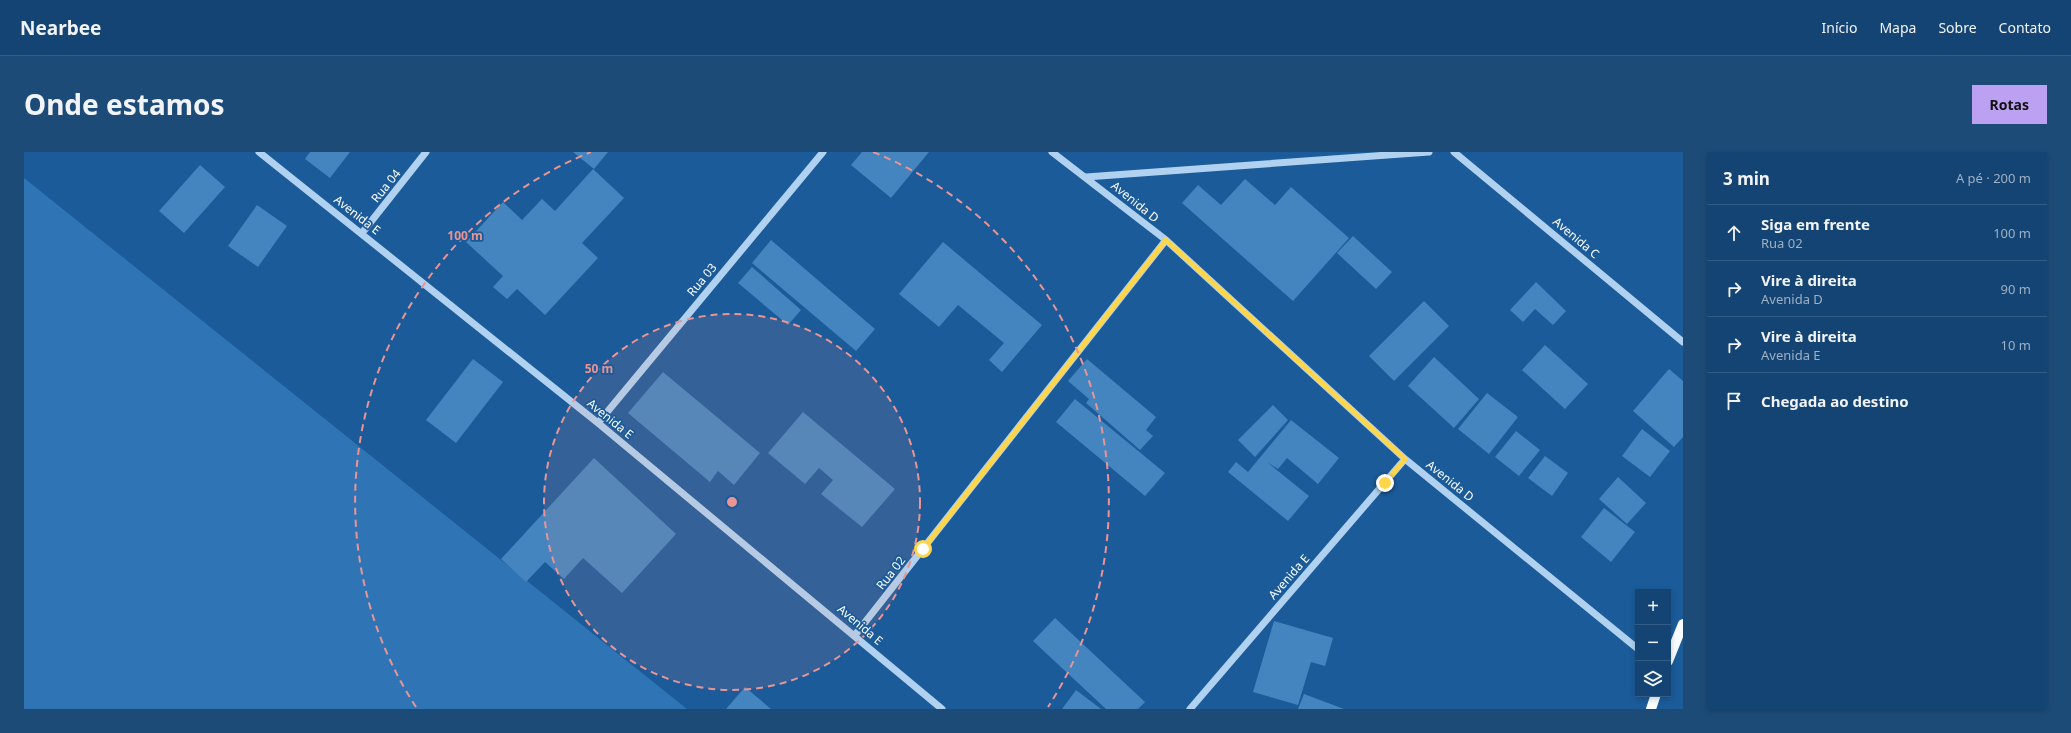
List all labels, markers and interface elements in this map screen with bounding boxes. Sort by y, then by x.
text: Nearbee [20,15,101,41]
text: Início [1822,18,1857,37]
text: Mapa [1879,18,1916,37]
text: Sobre [1938,18,1977,37]
text: Contato [1999,18,2051,37]
text: Onde estamos [24,85,225,123]
button: Rotas [1972,85,2047,124]
street label: Rua 04 [367,165,404,206]
text: 3 min [1723,167,1770,190]
text: A pé · 200 m [1956,169,2031,187]
street label: Avenida D [1108,177,1163,226]
street label: Avenida E [330,191,384,238]
street label: Avenida C [1549,213,1603,262]
text: Siga em frente [1761,214,1870,234]
icon: ahead [1723,222,1745,244]
text: 100 m [1993,224,2031,242]
text: 100 m [447,227,483,244]
text: Rua 02 [1761,234,1803,252]
street label: Rua 03 [683,259,721,300]
text: Vire à direita [1761,270,1857,290]
icon: right [1723,278,1745,300]
text: 90 m [2001,280,2031,298]
text: Avenida D [1761,290,1823,308]
text: Vire à direita [1761,326,1857,346]
icon: right [1723,334,1745,356]
text: 10 m [2001,336,2031,354]
text: Avenida E [1761,346,1821,364]
text: 50 m [585,360,613,377]
icon: arrive [1723,390,1745,412]
text: Chegada ao destino [1761,391,1909,411]
street label: Avenida E [584,395,637,443]
street label: Avenida D [1423,456,1478,505]
route end [1376,474,1394,492]
centre of rings [725,495,739,509]
route start [914,540,932,558]
street label: Avenida E [1264,550,1313,603]
street label: Rua 02 [872,552,909,593]
map controls [1635,589,1671,697]
button: + [1635,589,1671,625]
street label: Avenida E [834,600,887,649]
button: − [1635,625,1671,661]
button: layers [1635,661,1671,697]

